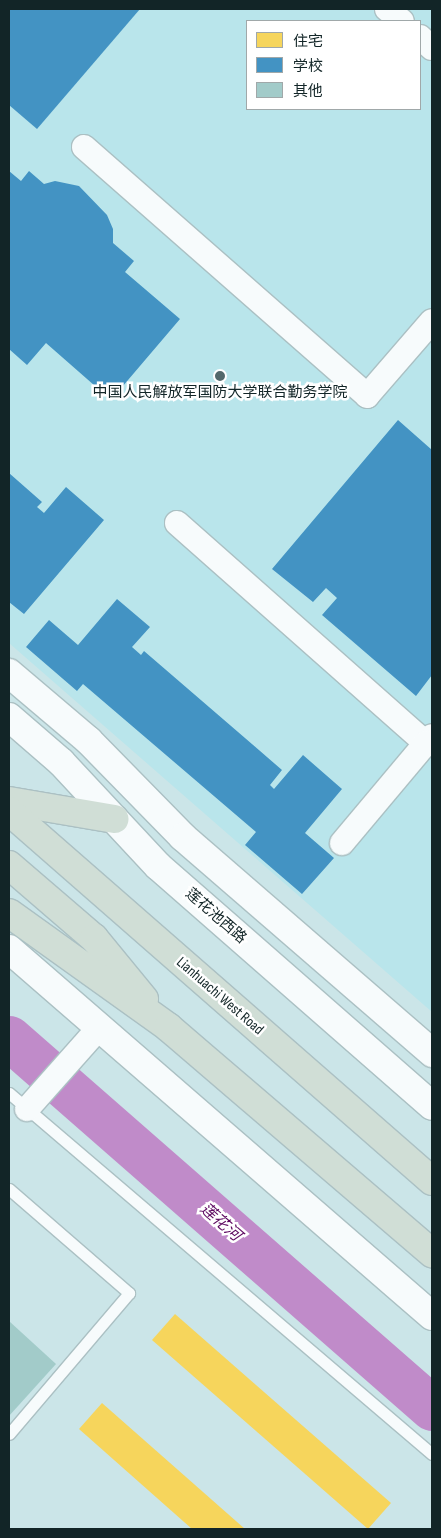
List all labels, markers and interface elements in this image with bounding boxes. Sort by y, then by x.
legend [246,20,421,110]
text: 住宅 [293,32,323,51]
text: 学校 [293,57,323,76]
text: 其他 [293,82,323,101]
marker: 中国人民解放军国防大学联合勤务学院 [214,370,226,382]
place label: 中国人民解放军国防大学联合勤务学院 [93,384,347,402]
street label: 莲花池西路 [182,885,250,947]
street label: Lianhuachi West Road [173,953,267,1039]
water label: 莲花河 [196,1200,244,1246]

